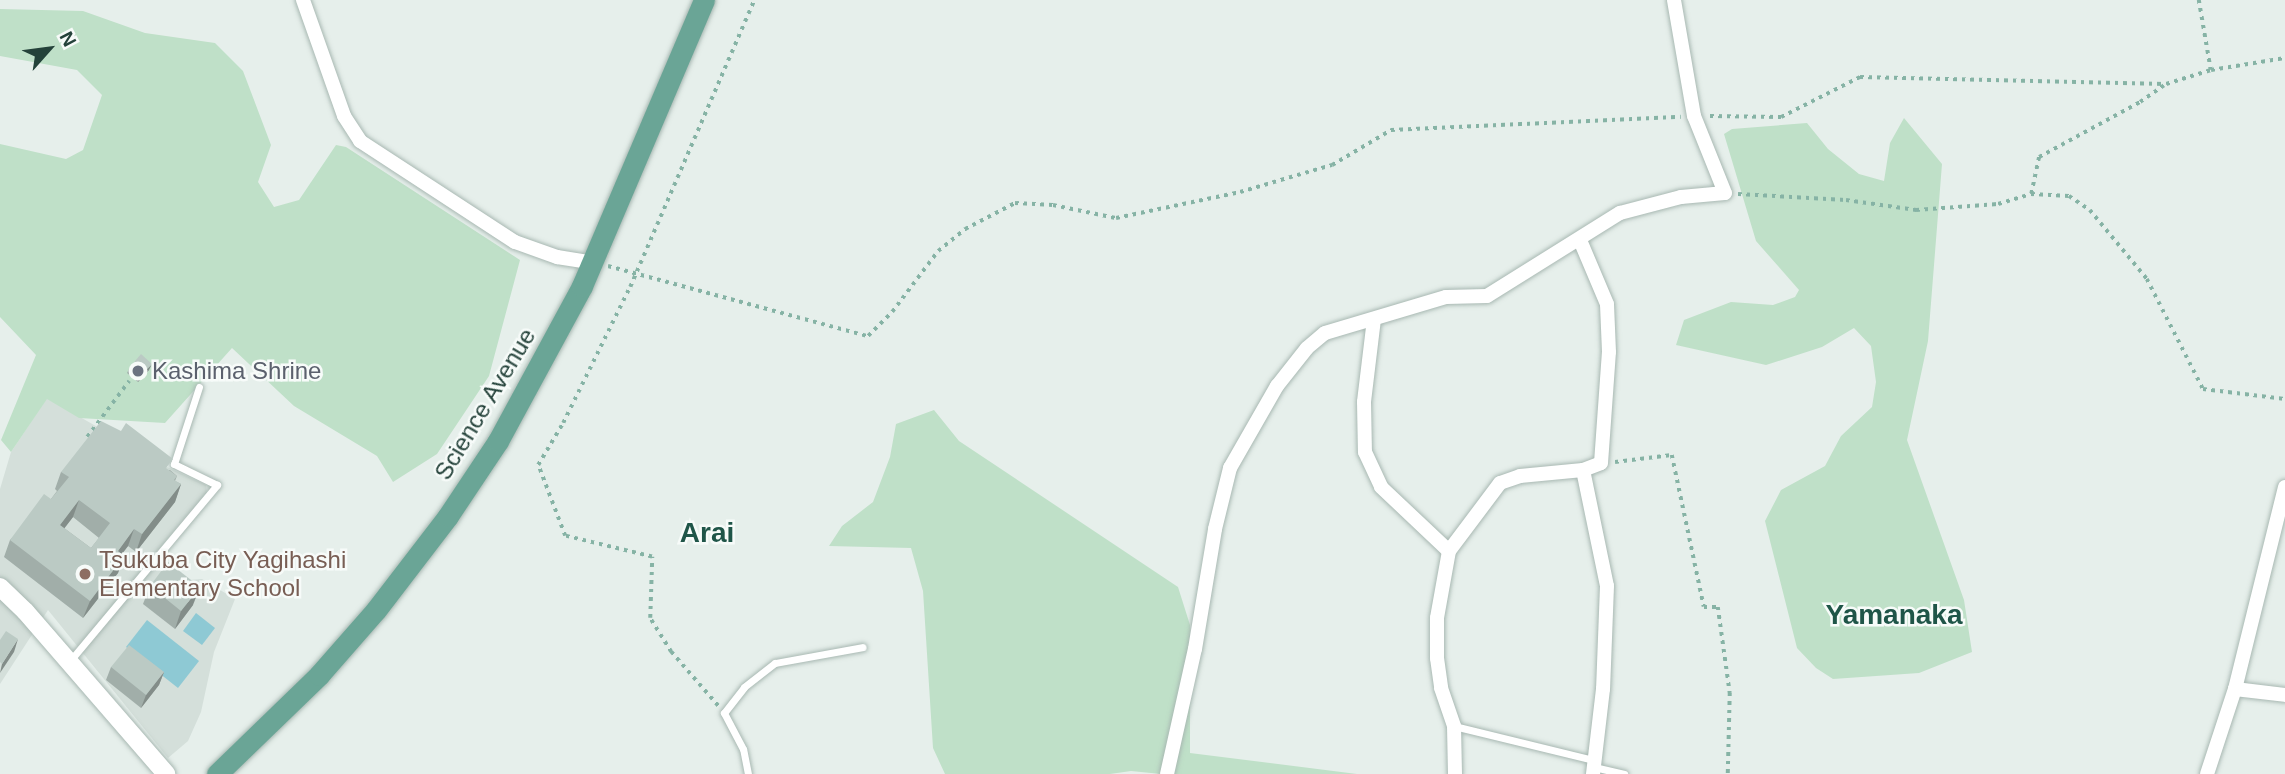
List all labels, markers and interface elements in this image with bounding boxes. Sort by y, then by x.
north arrow [14,14,84,84]
text: N [55,28,80,50]
street label: Science Avenue [428,322,542,486]
place label: Kashima Shrine [152,357,321,385]
marker: Kashima Shrine [130,363,146,379]
district label: Arai [680,516,734,550]
place label: Tsukuba City Yagihashi Elementary School [99,546,347,602]
marker: Tsukuba City Yagihashi Elementary School [77,566,93,582]
district label: Yamanaka [1826,598,1962,632]

